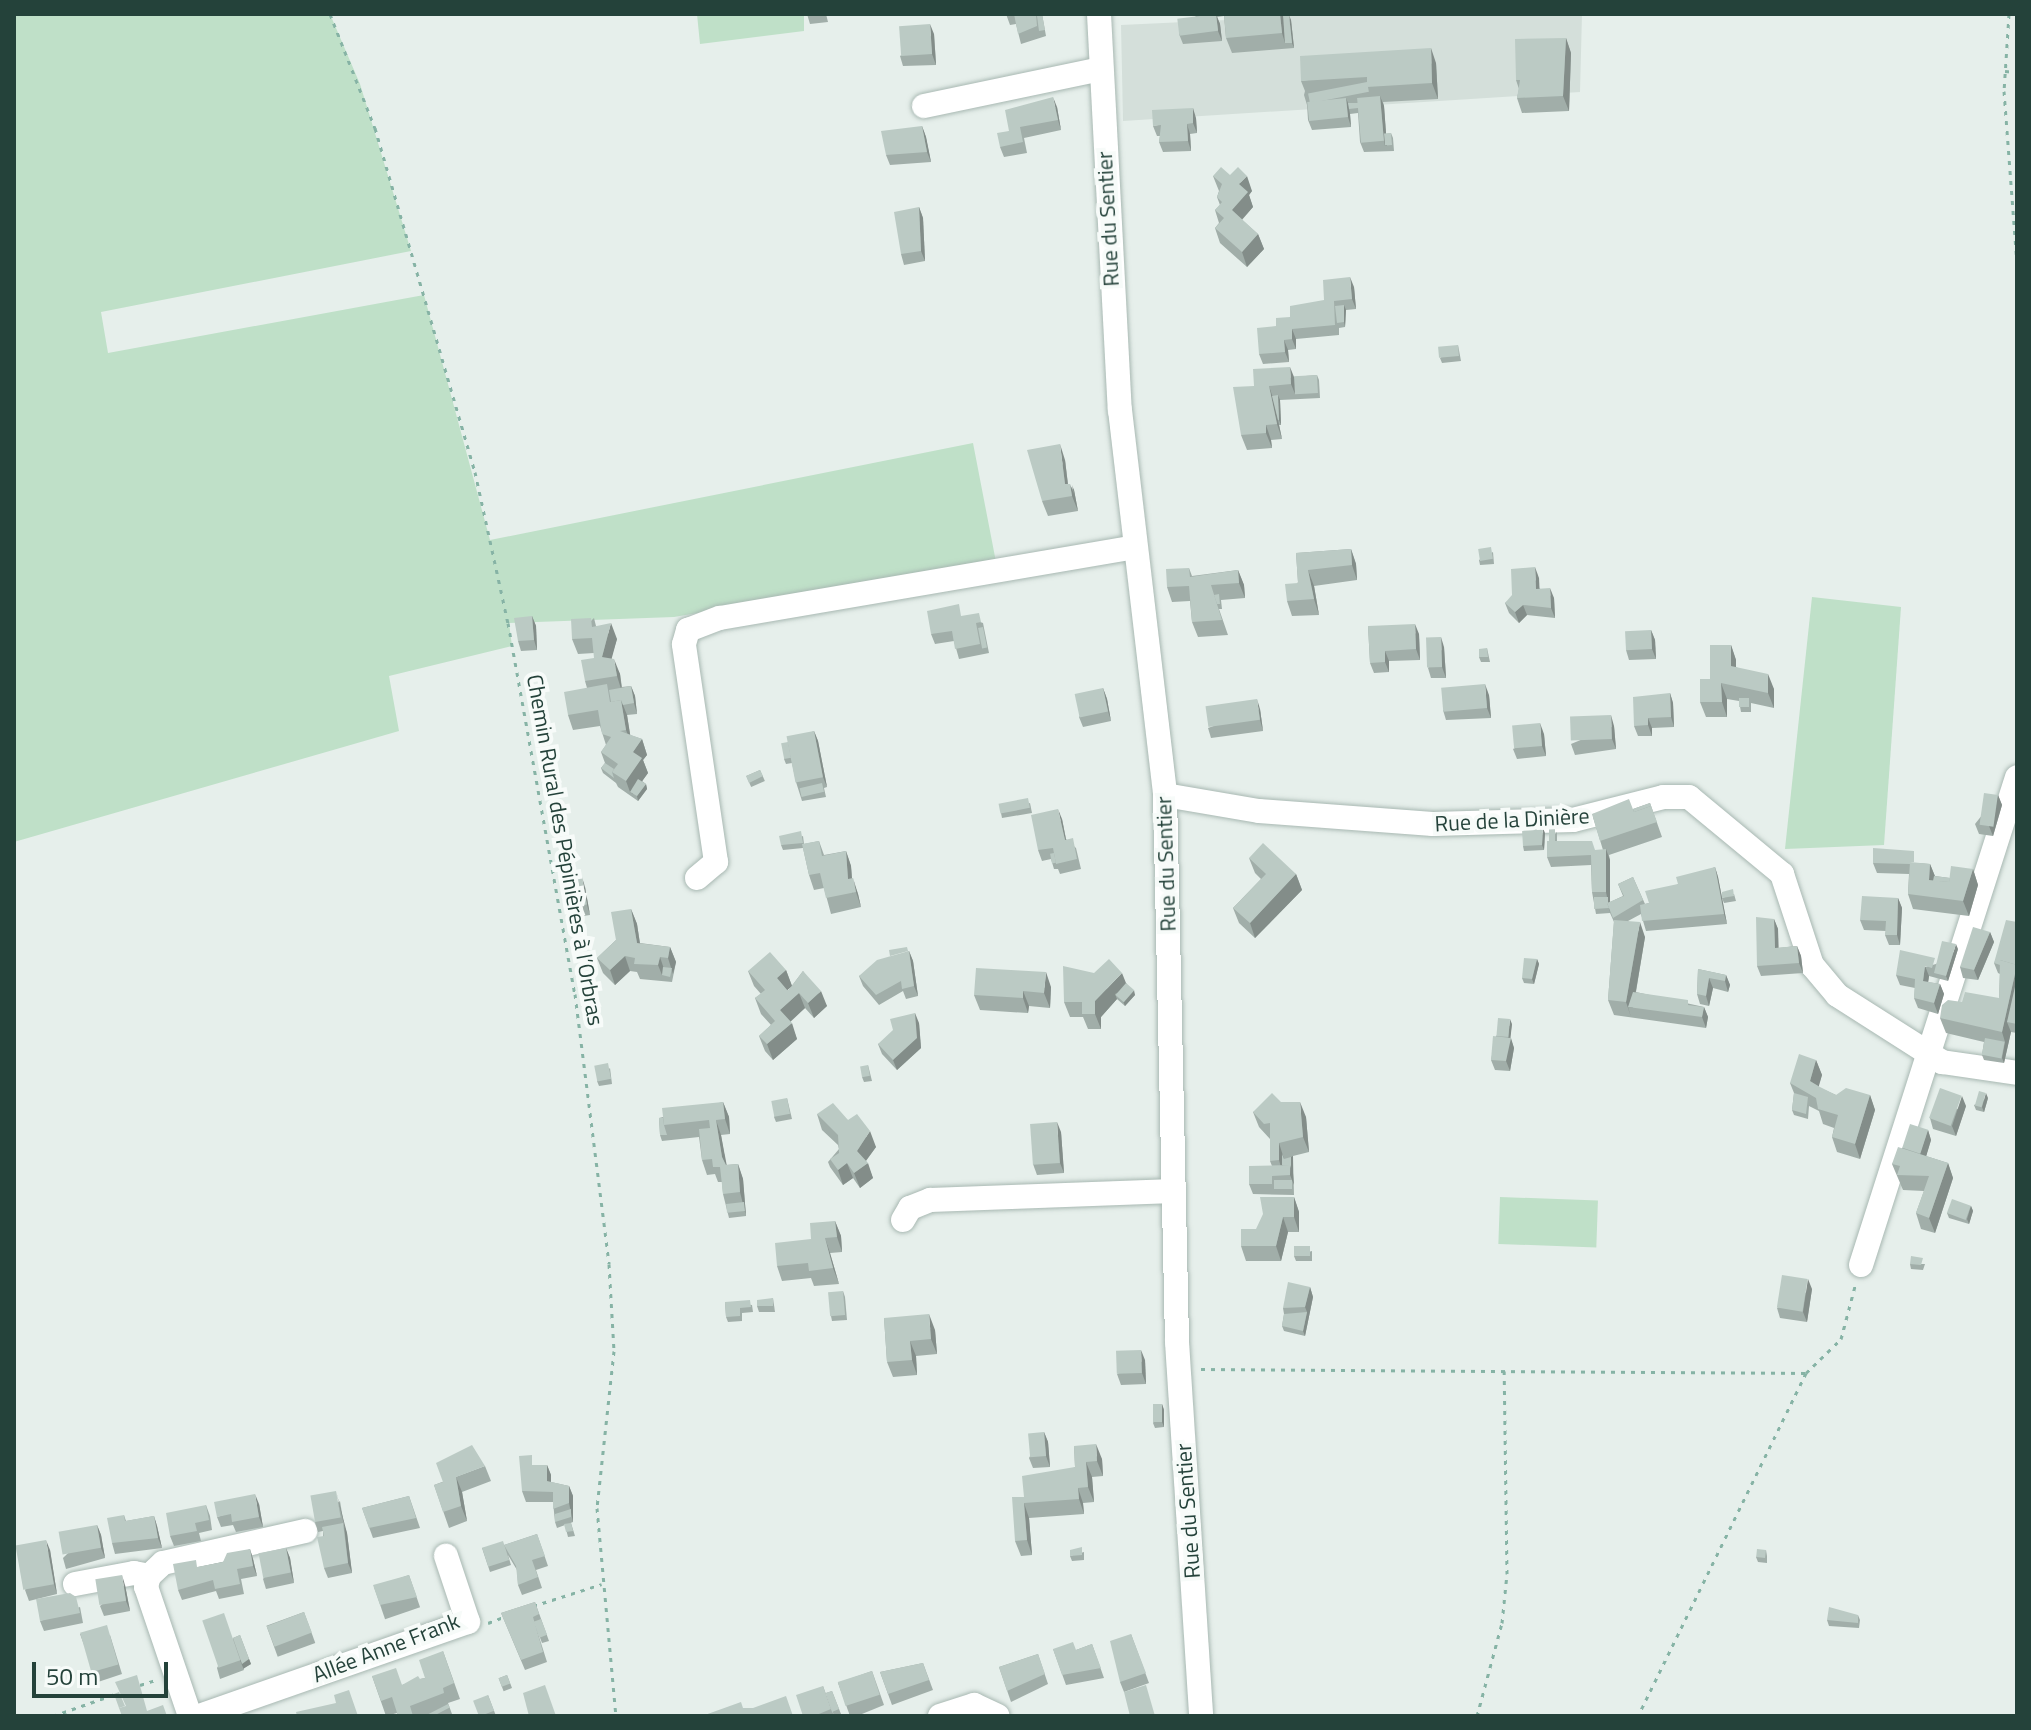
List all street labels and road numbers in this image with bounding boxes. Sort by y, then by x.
street label: Rue du Sentier [1091,151,1125,287]
street label: Chemin Rural des Pépinières à l’Orbras [521,672,609,1028]
street label: Rue du Sentier [1150,796,1182,932]
street label: Rue de la Dinière [1434,803,1590,837]
street label: Rue du Sentier [1170,1443,1206,1579]
street label: Allée Anne Frank [309,1608,463,1688]

